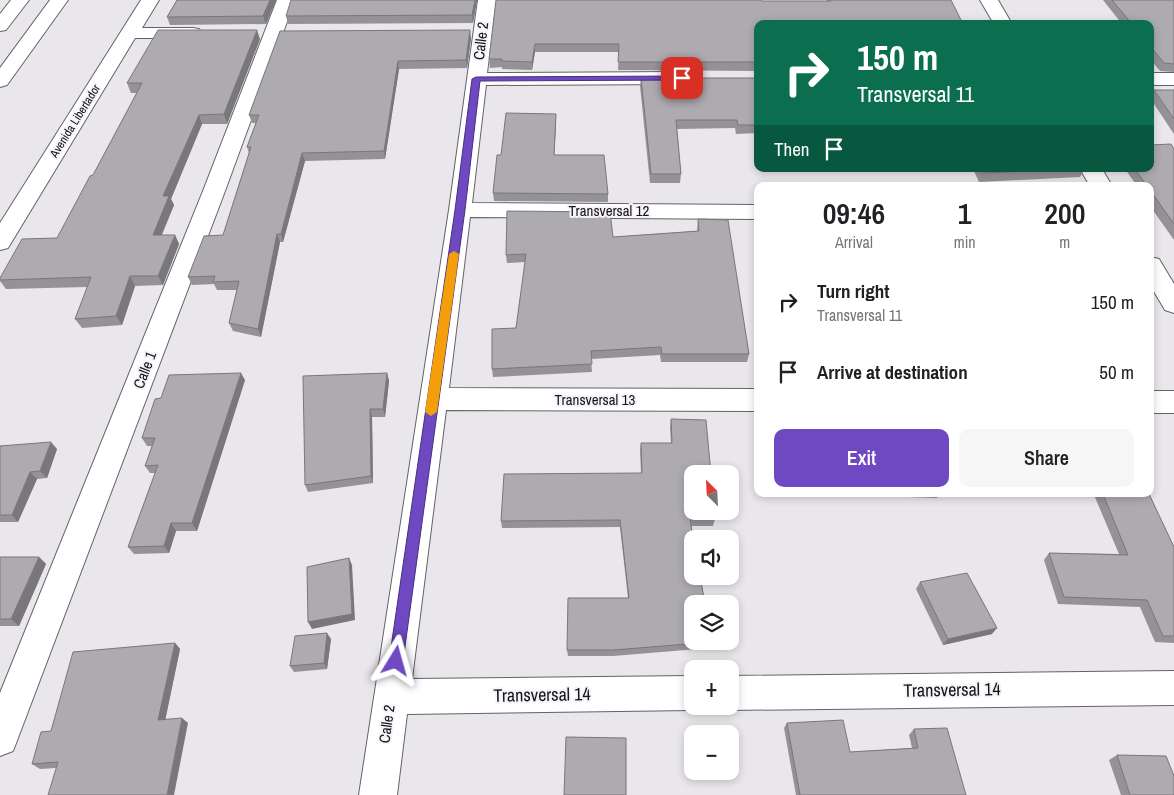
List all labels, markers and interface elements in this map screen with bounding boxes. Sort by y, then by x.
street label: Calle 2 [468,21,493,61]
text: 150 m [857,34,938,81]
icon: right [774,40,839,105]
pin [661,57,703,99]
icon: arrive [668,64,696,92]
text: Transversal 11 [857,79,974,109]
street label: Avenida Libertador [46,81,104,162]
icon: arrive [820,135,848,163]
text: Then [774,136,810,162]
text: 09:46 [823,193,885,233]
text: 1 [958,193,972,233]
text: 200 [1044,193,1085,233]
street label: Transversal 12 [569,200,650,221]
text: Arrival [835,231,873,253]
text: min [954,231,976,253]
text: m [1059,231,1070,253]
text: Turn right [817,278,889,304]
icon: right [774,288,802,316]
text: 150 m [1091,289,1134,315]
text: Transversal 11 [817,304,902,326]
street label: Calle 1 [128,348,161,391]
icon: arrive [774,358,802,386]
text: Arrive at destination [817,359,968,385]
text: 50 m [1099,359,1134,385]
street label: Transversal 13 [555,389,636,410]
button: Exit [774,429,949,487]
button: Share [959,429,1134,487]
north arrow [684,465,739,520]
map controls [684,465,739,780]
button: sound [684,530,739,585]
button: layers [684,595,739,650]
position arrow [369,634,421,686]
button: + [684,660,739,715]
street label: Transversal 14 [903,676,1001,703]
street label: Transversal 14 [493,681,591,708]
street label: Calle 2 [373,703,400,744]
button: − [684,725,739,780]

